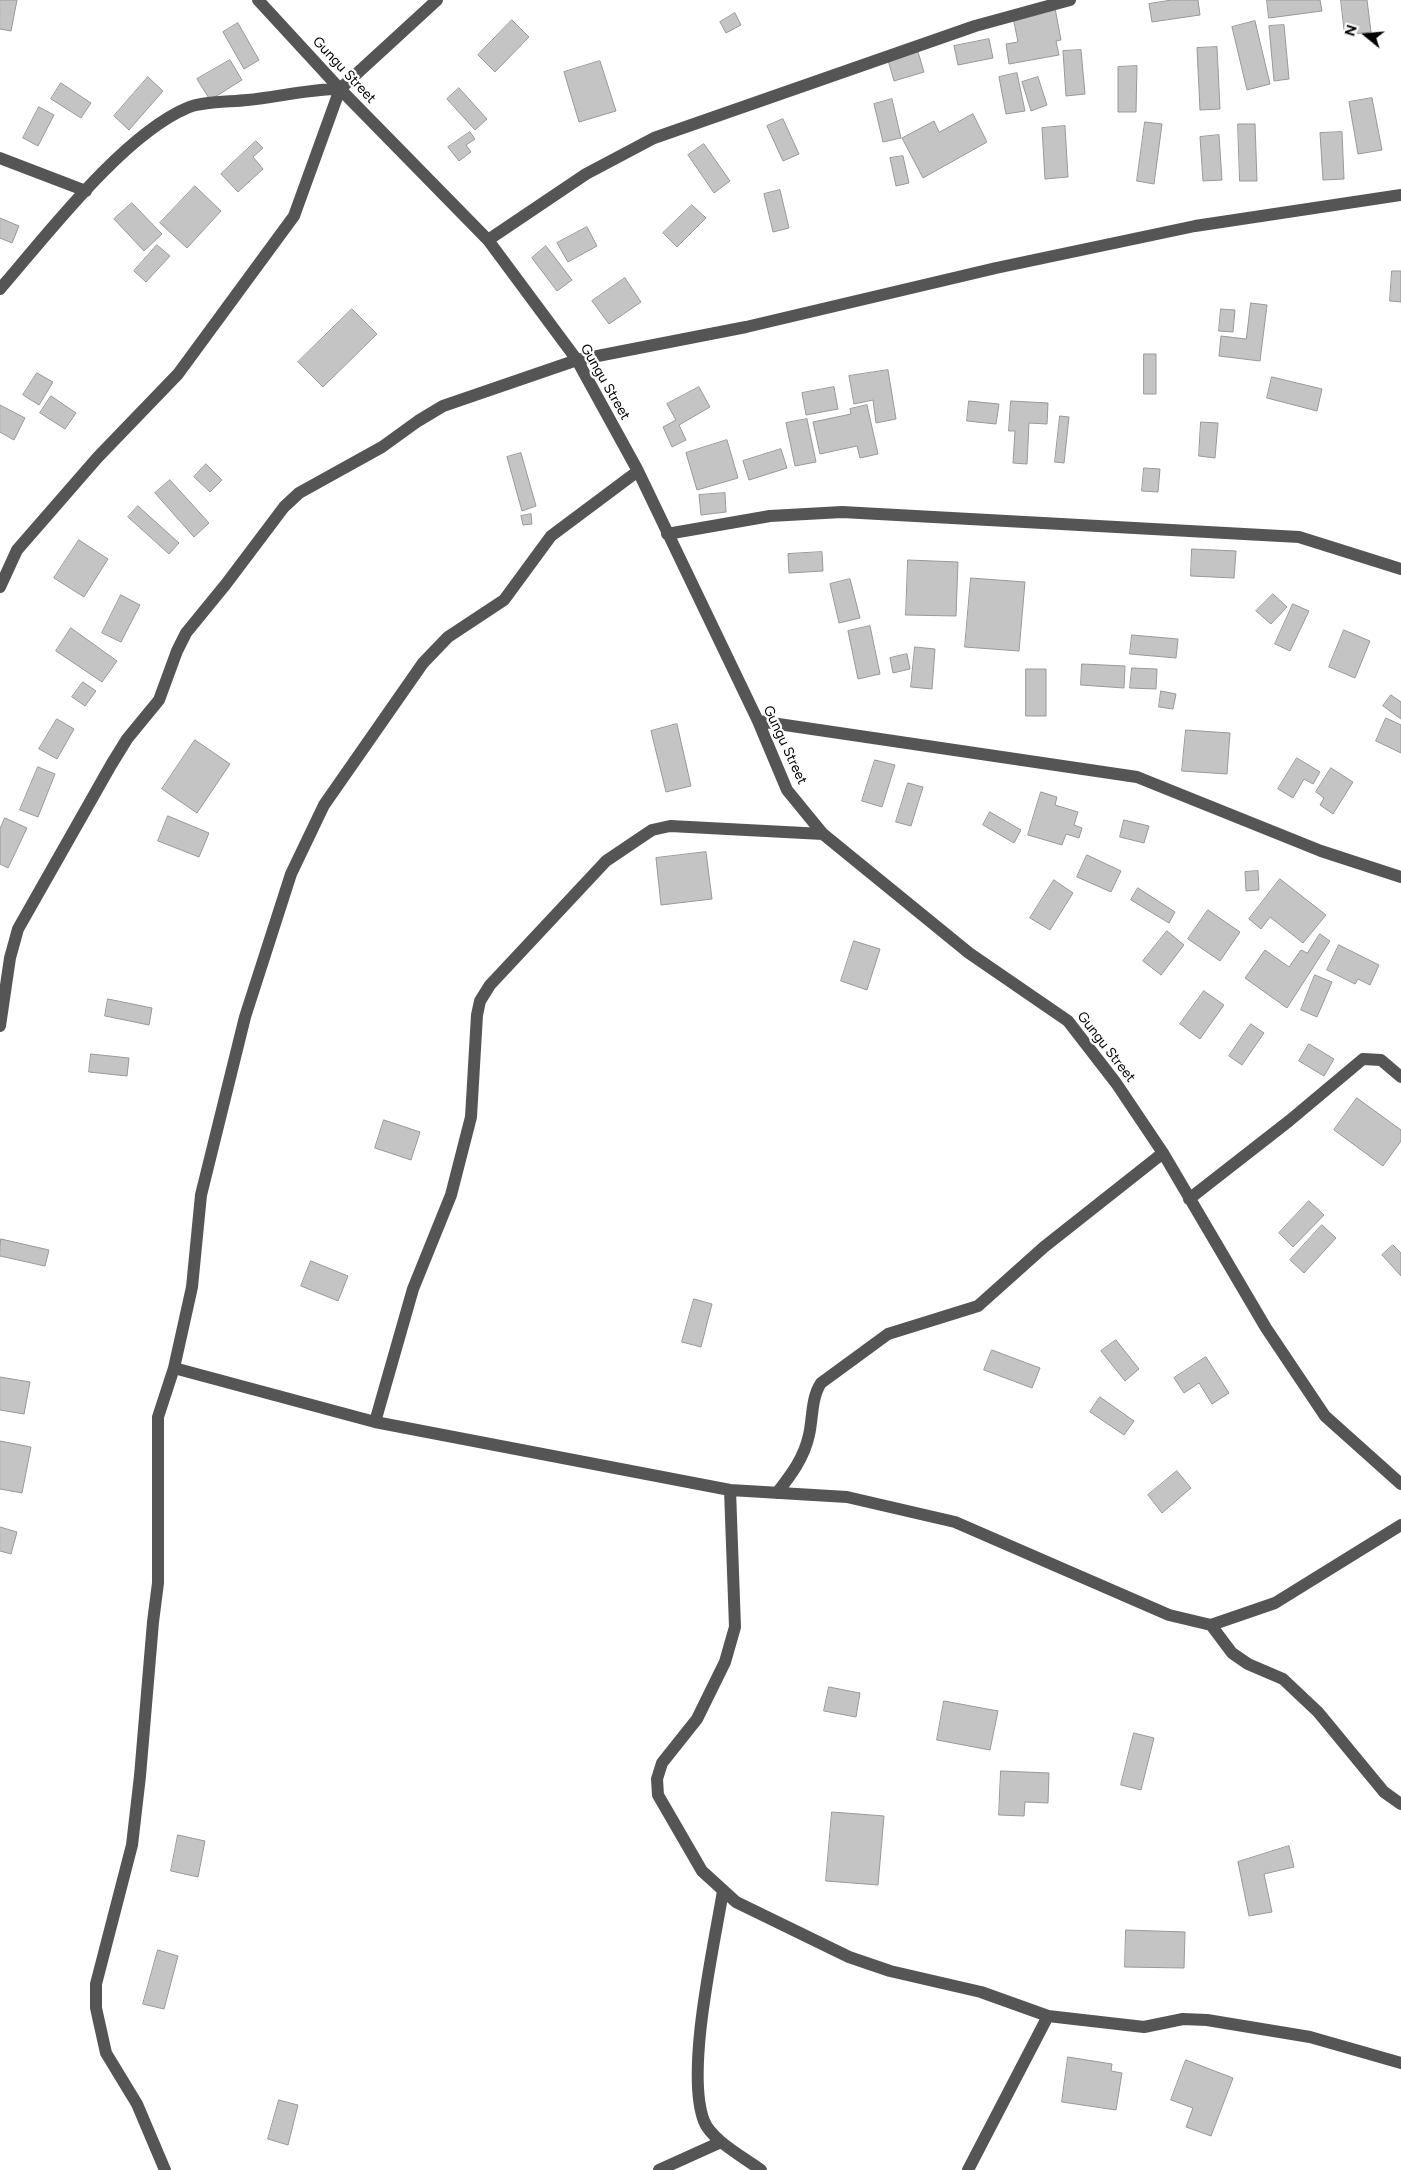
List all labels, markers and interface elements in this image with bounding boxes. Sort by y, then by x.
north arrow [1341,10,1391,60]
text: N [1341,23,1361,38]
street label: Gungu Street [309,33,379,107]
street label: Gungu Street [576,341,634,423]
street label: Gungu Street [759,703,811,787]
street label: Gungu Street [1073,1008,1139,1086]

